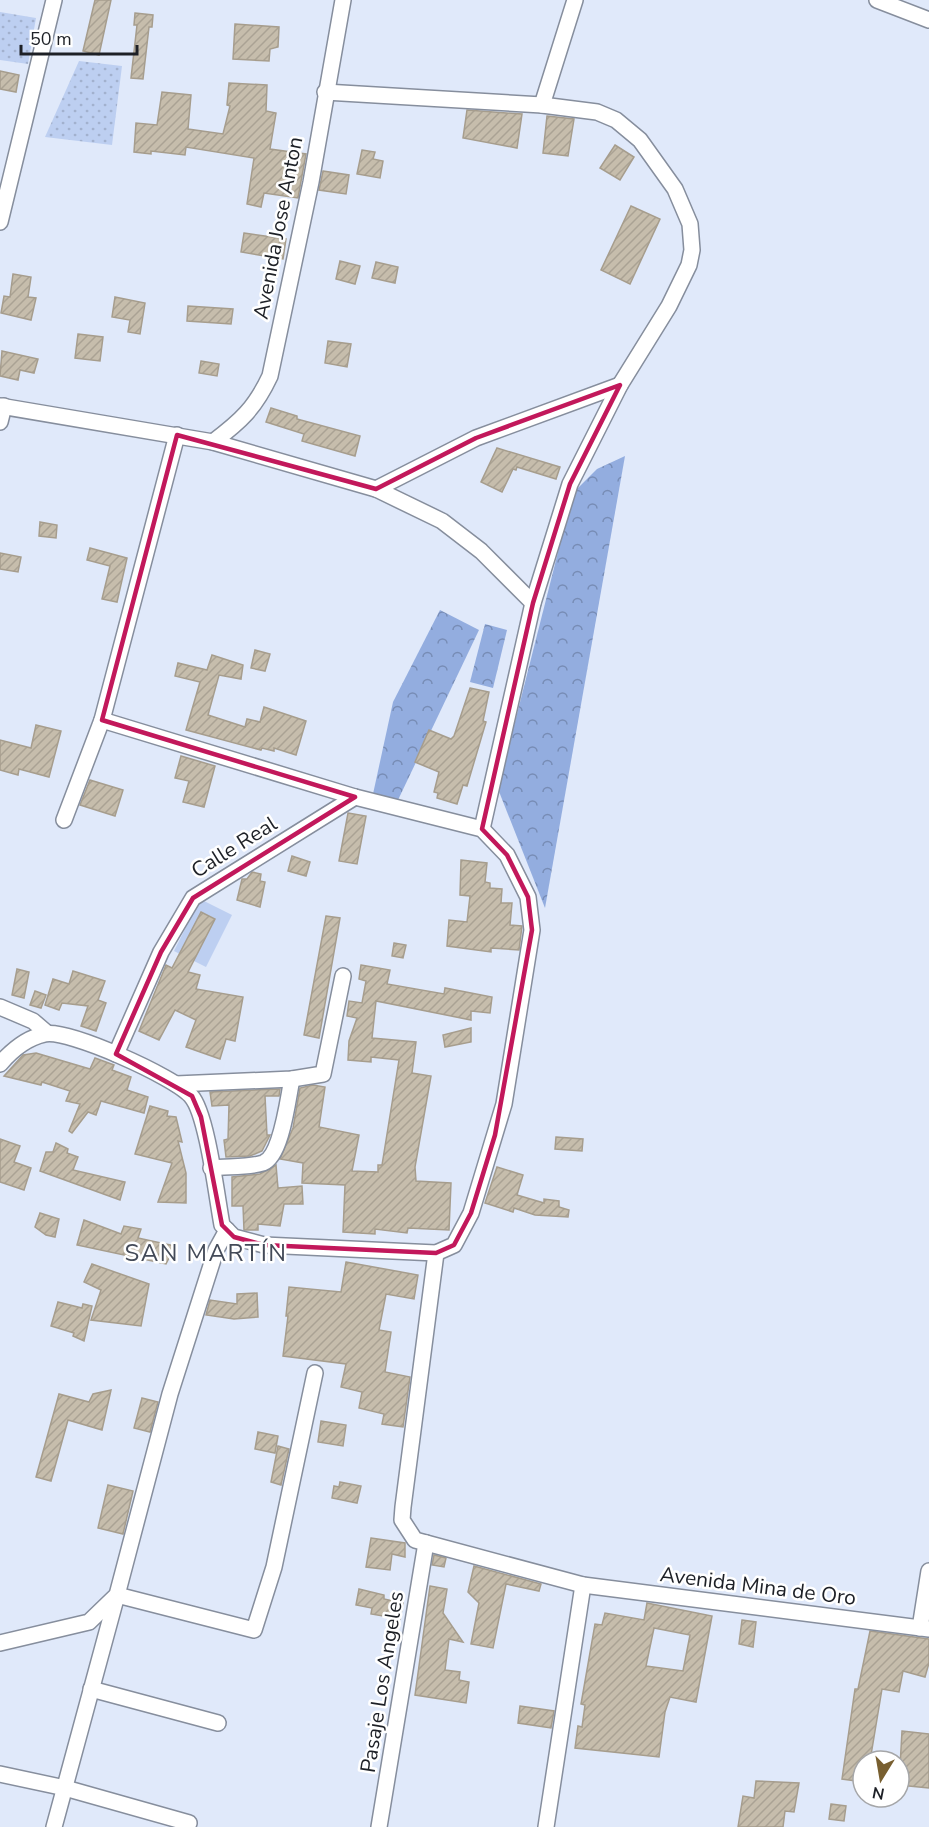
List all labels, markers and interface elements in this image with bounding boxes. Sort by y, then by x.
scale bar [21,18,136,56]
text: 50 m [30,27,72,51]
street label: Avenida Jose Anton [247,134,309,322]
street label: Calle Real [186,809,283,884]
district label: SAN MARTÍN [124,1237,288,1269]
street label: Avenida Mina de Oro [658,1560,858,1612]
street label: Pasaje Los Angeles [354,1589,410,1775]
north arrow [851,1749,911,1809]
text: N [870,1781,886,1805]

